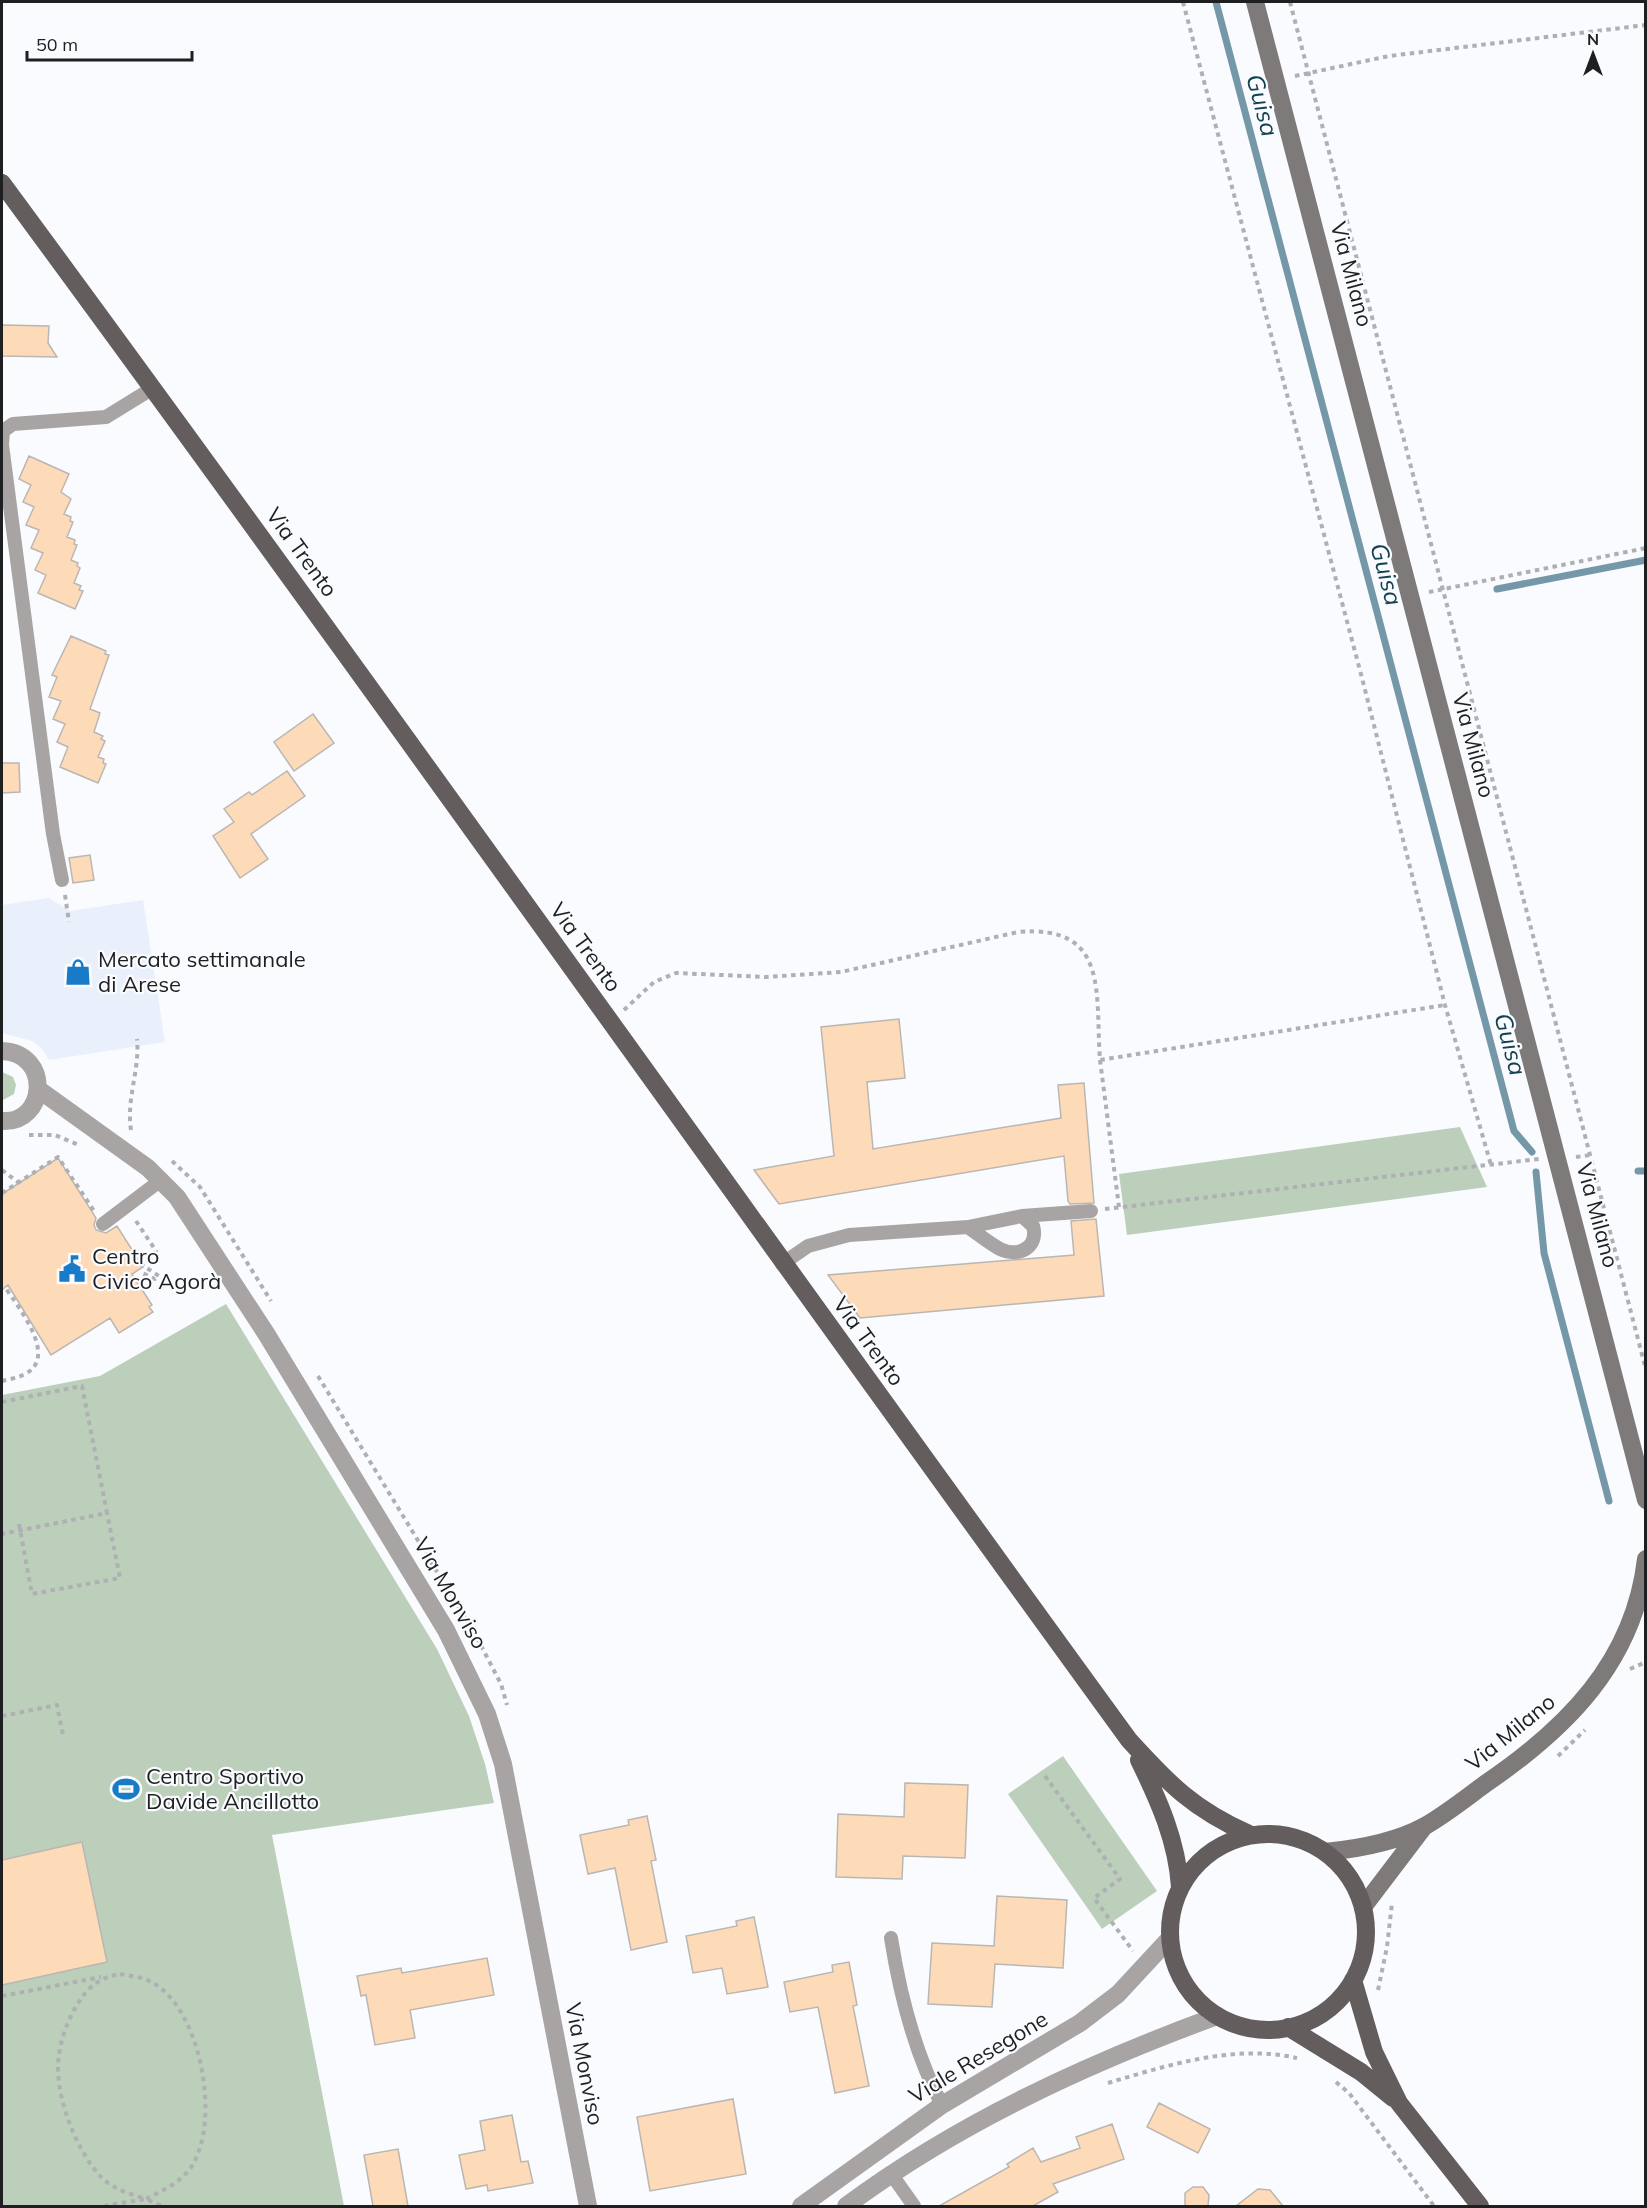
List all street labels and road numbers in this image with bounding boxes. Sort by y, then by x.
street label: Via Milano [1325,218,1379,330]
street label: Via Trento [260,502,344,602]
street label: Via Milano [1447,689,1501,801]
street label: Via Trento [544,897,628,997]
street label: Via Milano [1571,1159,1625,1271]
street label: Via Trento [827,1291,911,1391]
street label: Via Monviso [408,1532,494,1654]
street label: Via Milano [1459,1687,1561,1777]
street label: Via Monviso [559,2000,611,2128]
street label: Viale Resegone [903,2005,1053,2109]

